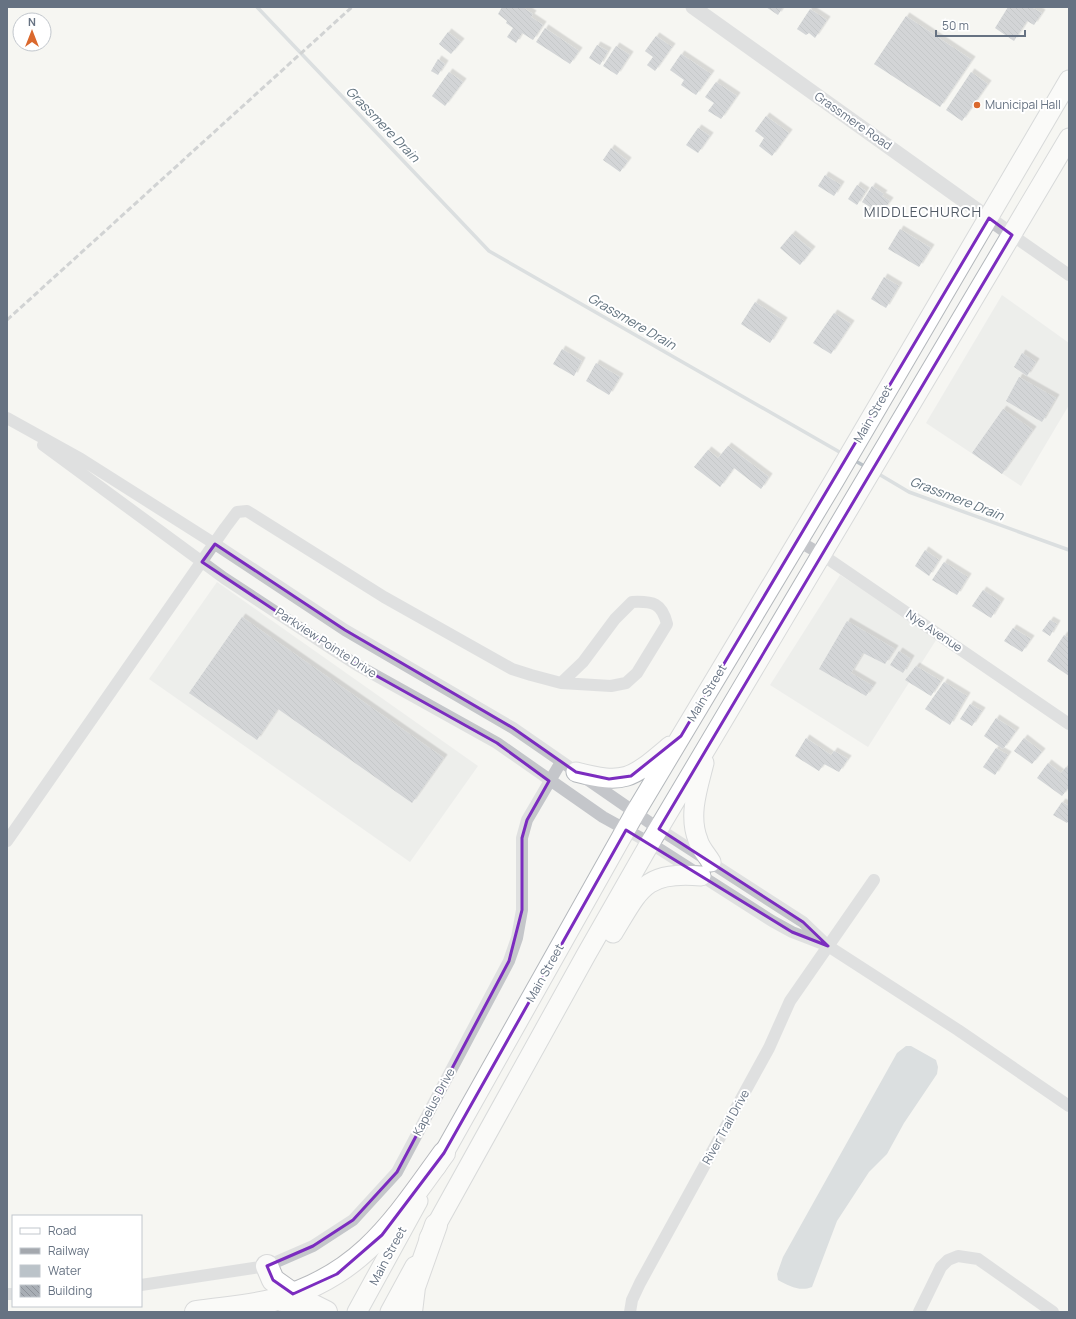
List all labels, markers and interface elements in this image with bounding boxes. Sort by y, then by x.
north arrow [12,12,52,52]
scale bar [936,12,1025,38]
text: N [28,14,36,29]
text: 50 m [942,17,969,34]
water label: Grassmere Drain [342,82,425,167]
street label: Grassmere Road [811,88,895,154]
place label: Municipal Hall [985,96,1061,113]
marker: Municipal Hall [972,100,982,110]
district label: MIDDLECHURCH [864,202,982,221]
water label: Grassmere Drain [585,288,680,354]
street label: Main Street [849,381,896,446]
water label: Grassmere Drain [908,472,1008,525]
street label: Parkview Pointe Drive [272,603,380,682]
street label: Nye Avenue [903,605,966,656]
street label: Main Street [683,661,731,725]
street label: Main Street [522,940,568,1005]
street label: Kapelus Drive [409,1065,459,1139]
street label: River Trail Drive [698,1086,753,1167]
legend [12,1215,142,1307]
text: Road [48,1222,76,1239]
street label: Main Street [365,1223,410,1288]
text: Railway [48,1242,90,1259]
text: Water [48,1262,82,1279]
text: Building [48,1282,92,1299]

